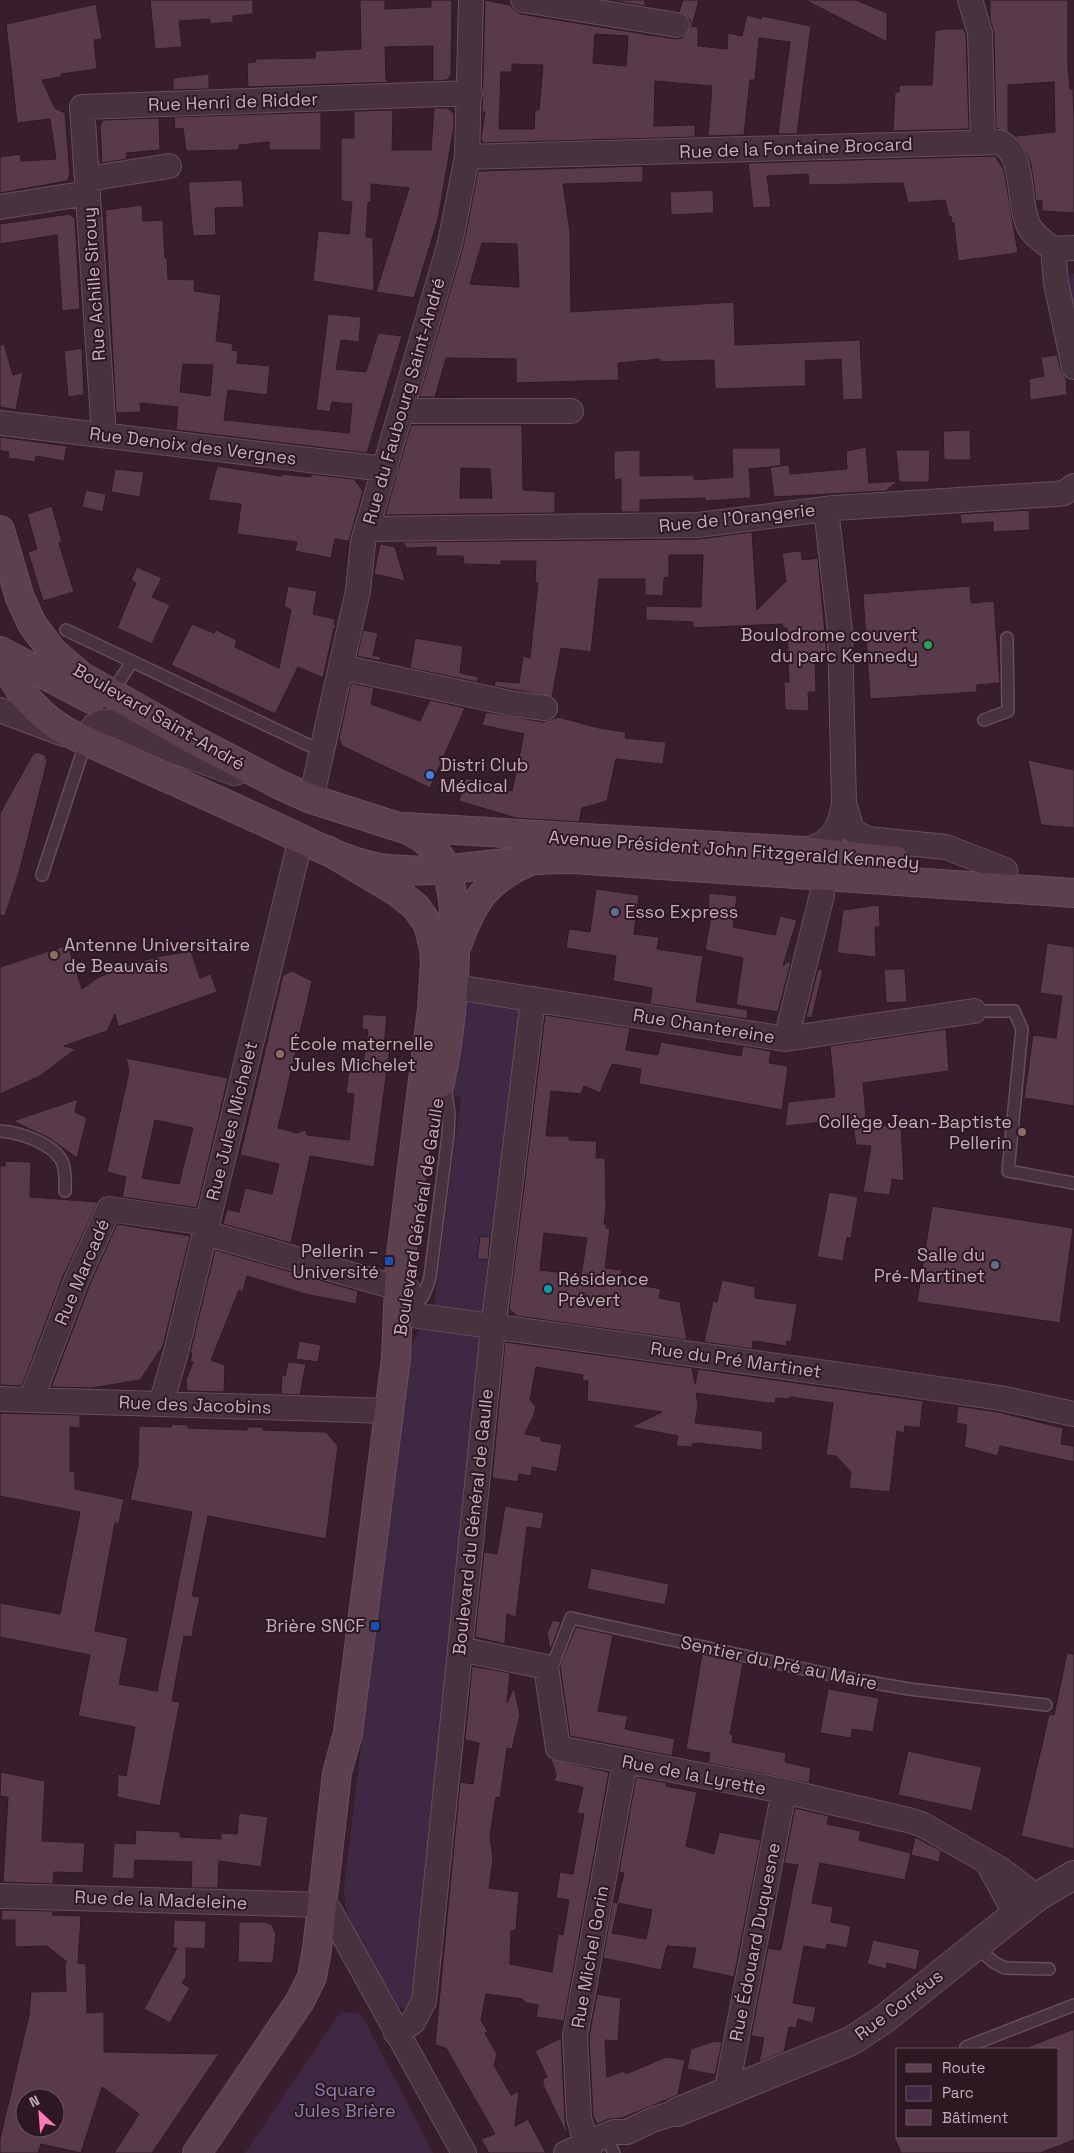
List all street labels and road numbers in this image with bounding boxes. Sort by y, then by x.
street label: Rue Henri de Ridder [148,87,319,116]
street label: Rue de la Fontaine Brocard [679,132,913,163]
street label: Rue Achille Sirouy [77,206,110,362]
street label: Rue du Faubourg Saint-André [357,275,450,527]
street label: Rue Denoix des Vergnes [88,421,298,470]
street label: Rue de l'Orangerie [658,498,816,537]
street label: Boulevard Saint-André [69,658,249,775]
street label: Avenue Président John Fitzgerald Kennedy [548,825,920,874]
street label: Rue Chantereine [632,1003,777,1048]
street label: Rue Jules Michelet [201,1039,262,1203]
street label: Boulevard Général de Gaulle [388,1096,449,1338]
street label: Rue Marcadé [49,1215,114,1328]
street label: Rue du Pré Martinet [649,1336,823,1383]
street label: Boulevard du Général de Gaulle [447,1388,498,1656]
street label: Rue des Jacobins [118,1390,272,1419]
street label: Sentier du Pré au Maire [679,1630,879,1695]
street label: Rue de la Lyrette [620,1749,768,1800]
street label: Rue Édouard Duquesne [724,1841,785,2043]
street label: Rue Michel Gorin [566,1884,613,2030]
street label: Rue de la Madeleine [74,1885,248,1914]
street label: Rue Corréus [850,1964,947,2045]

